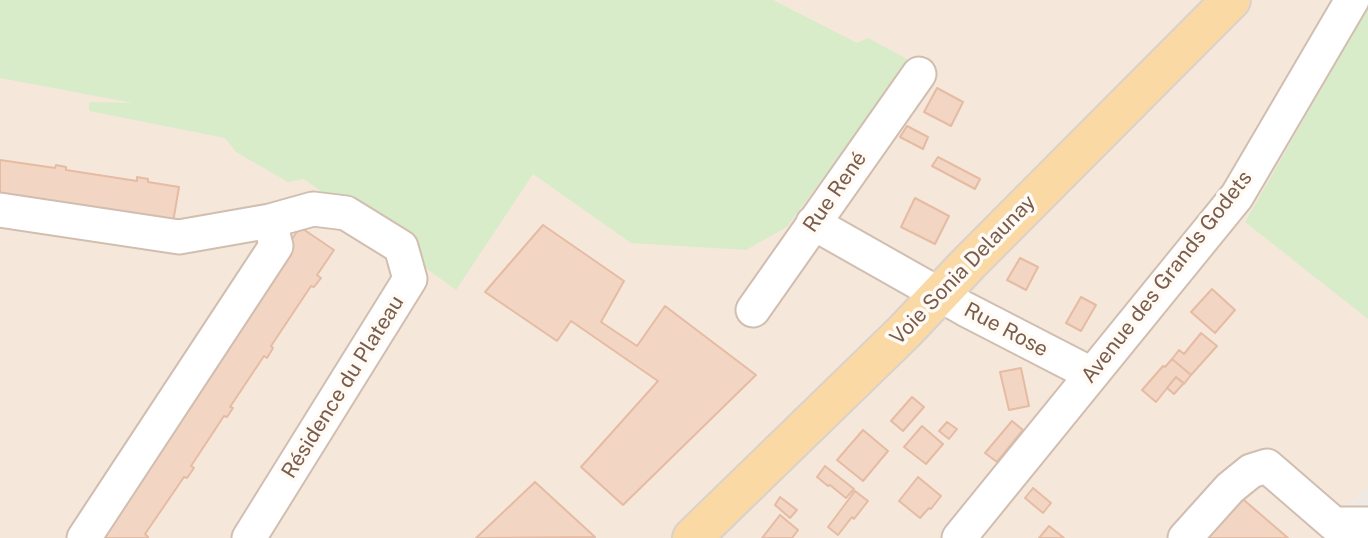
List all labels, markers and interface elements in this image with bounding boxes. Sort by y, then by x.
street label: Rue René [798,147,872,237]
street label: Avenue des Grands Godets [1076,166,1258,388]
street label: Voie Sonia Delaunay [885,190,1041,350]
street label: Résidence du Plateau [277,291,409,483]
street label: Rue Rose [960,297,1052,363]

